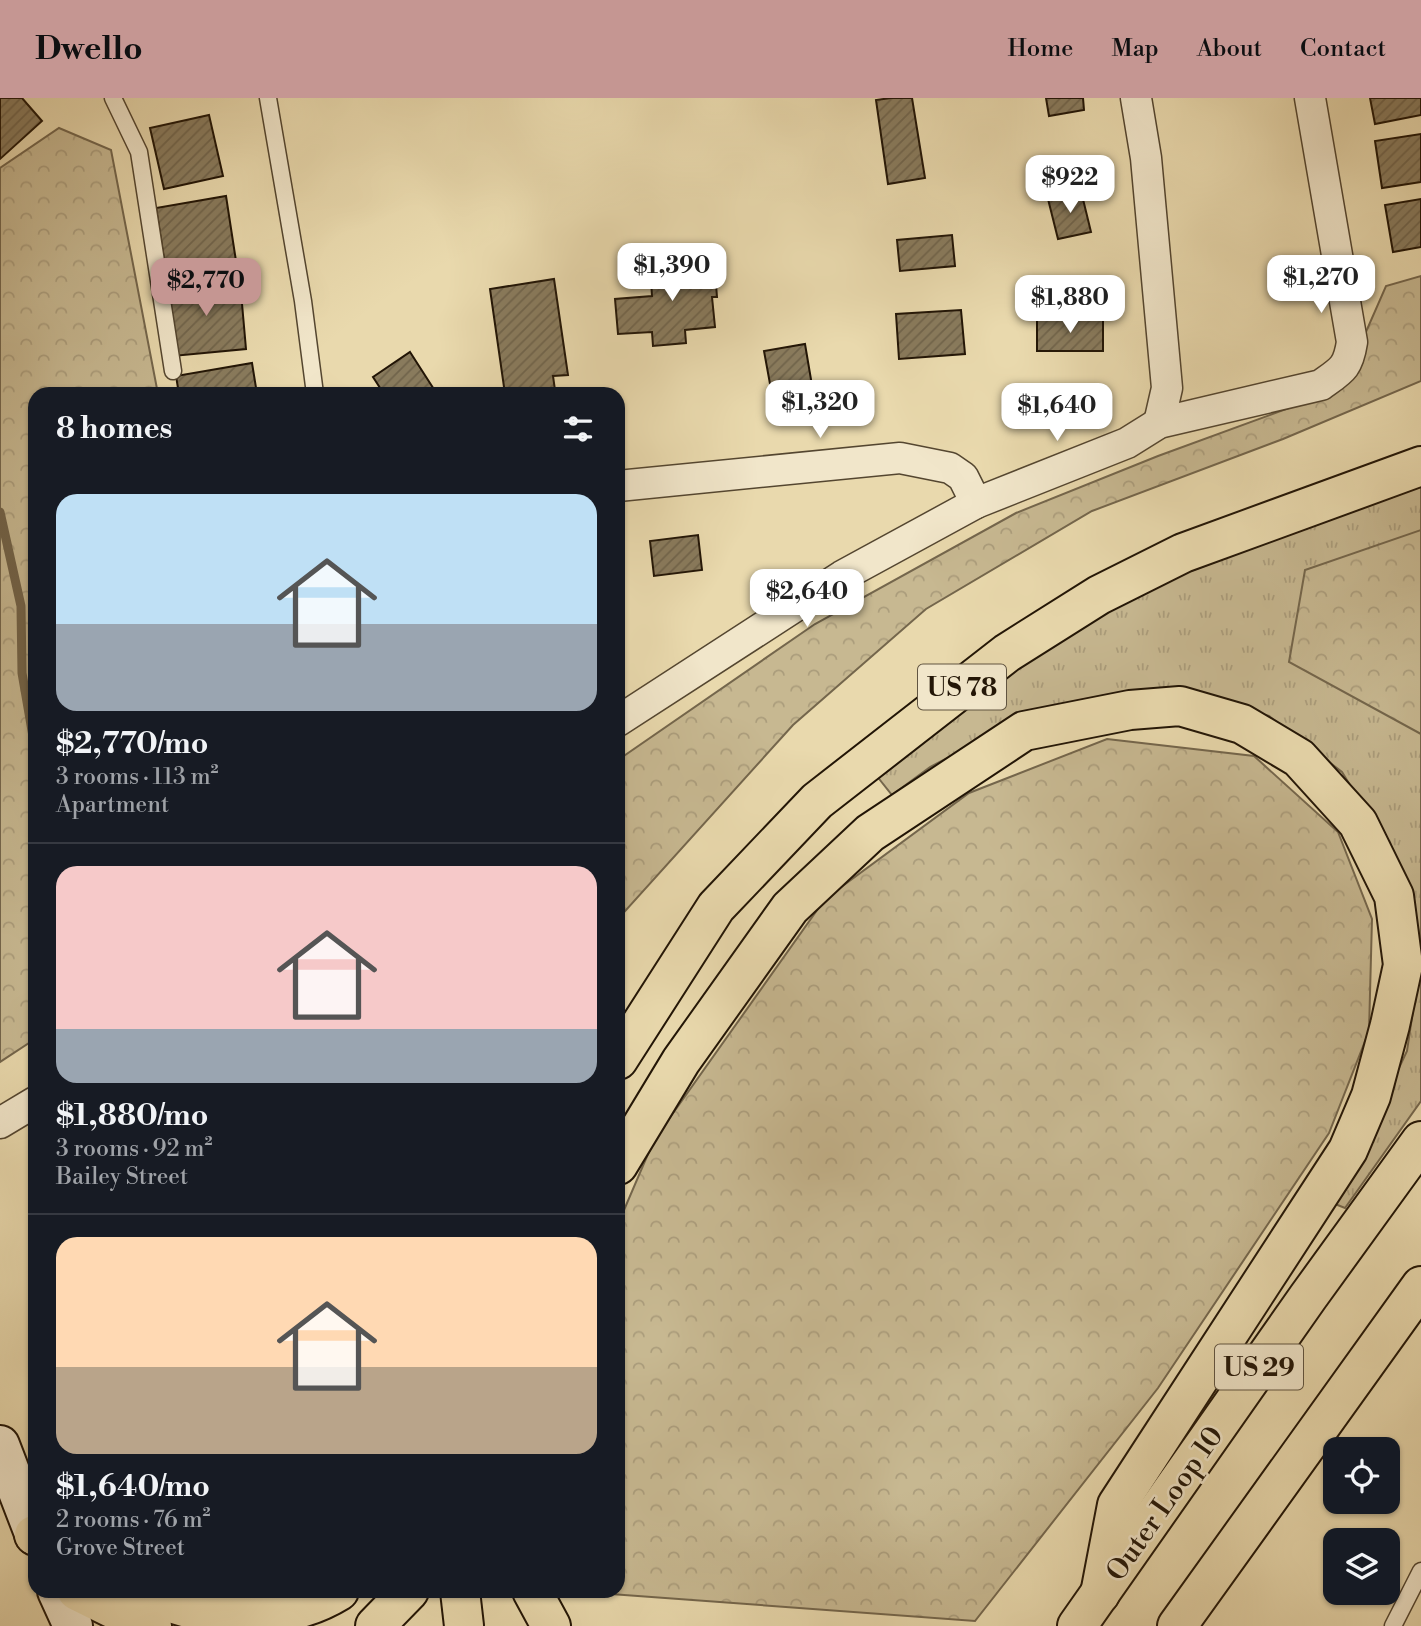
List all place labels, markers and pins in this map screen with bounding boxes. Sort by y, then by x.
pin: $922 [1029,156,1111,215]
pin: $1,390 [615,244,729,303]
pin: $1,270 [1264,256,1378,315]
pin: $2,770 [149,258,263,318]
pin: $1,880 [1013,275,1127,335]
pin: $1,320 [763,380,877,440]
pin: $1,640 [1000,384,1114,443]
pin: $2,640 [750,570,864,629]

